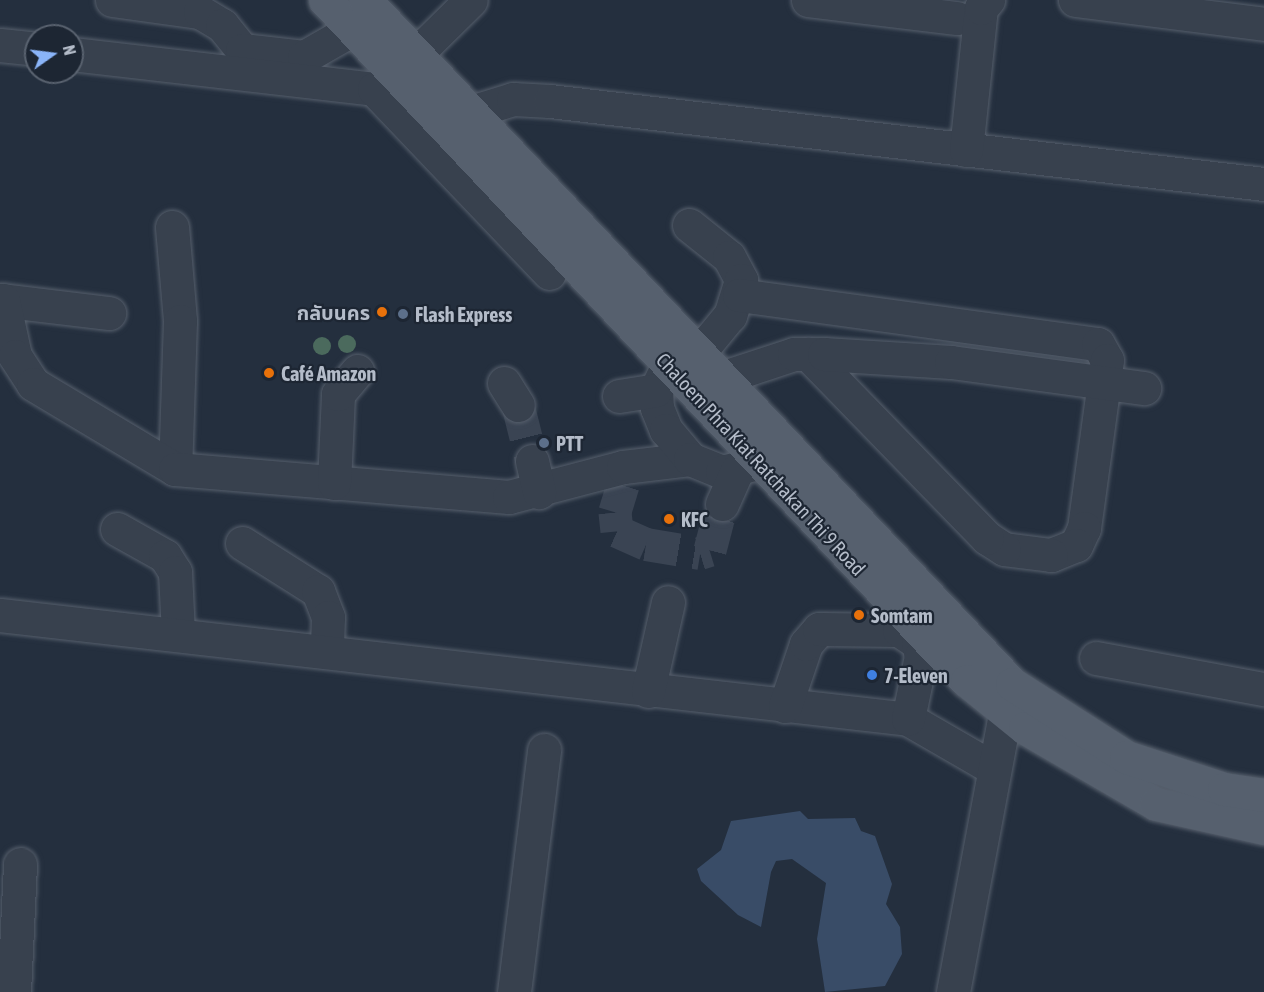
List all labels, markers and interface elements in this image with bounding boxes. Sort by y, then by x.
north arrow [24,24,84,84]
text: N [60,43,79,57]
place label: กลับนคร [297,300,370,324]
place label: Flash Express [415,302,512,326]
marker: กลับนคร [375,305,389,319]
marker: Flash Express [396,307,410,321]
street label: Chaloem Phra Kiat Ratchakan Thi 9 Road [651,348,871,580]
place label: Café Amazon [281,361,376,385]
marker: Café Amazon [262,366,276,380]
place label: PTT [556,431,583,455]
marker: PTT [537,436,551,450]
place label: KFC [681,507,708,531]
marker: KFC [662,512,676,526]
place label: Somtam [871,603,933,627]
marker: Somtam [852,608,866,622]
place label: 7-Eleven [884,663,948,687]
marker: 7-Eleven [865,668,879,682]

